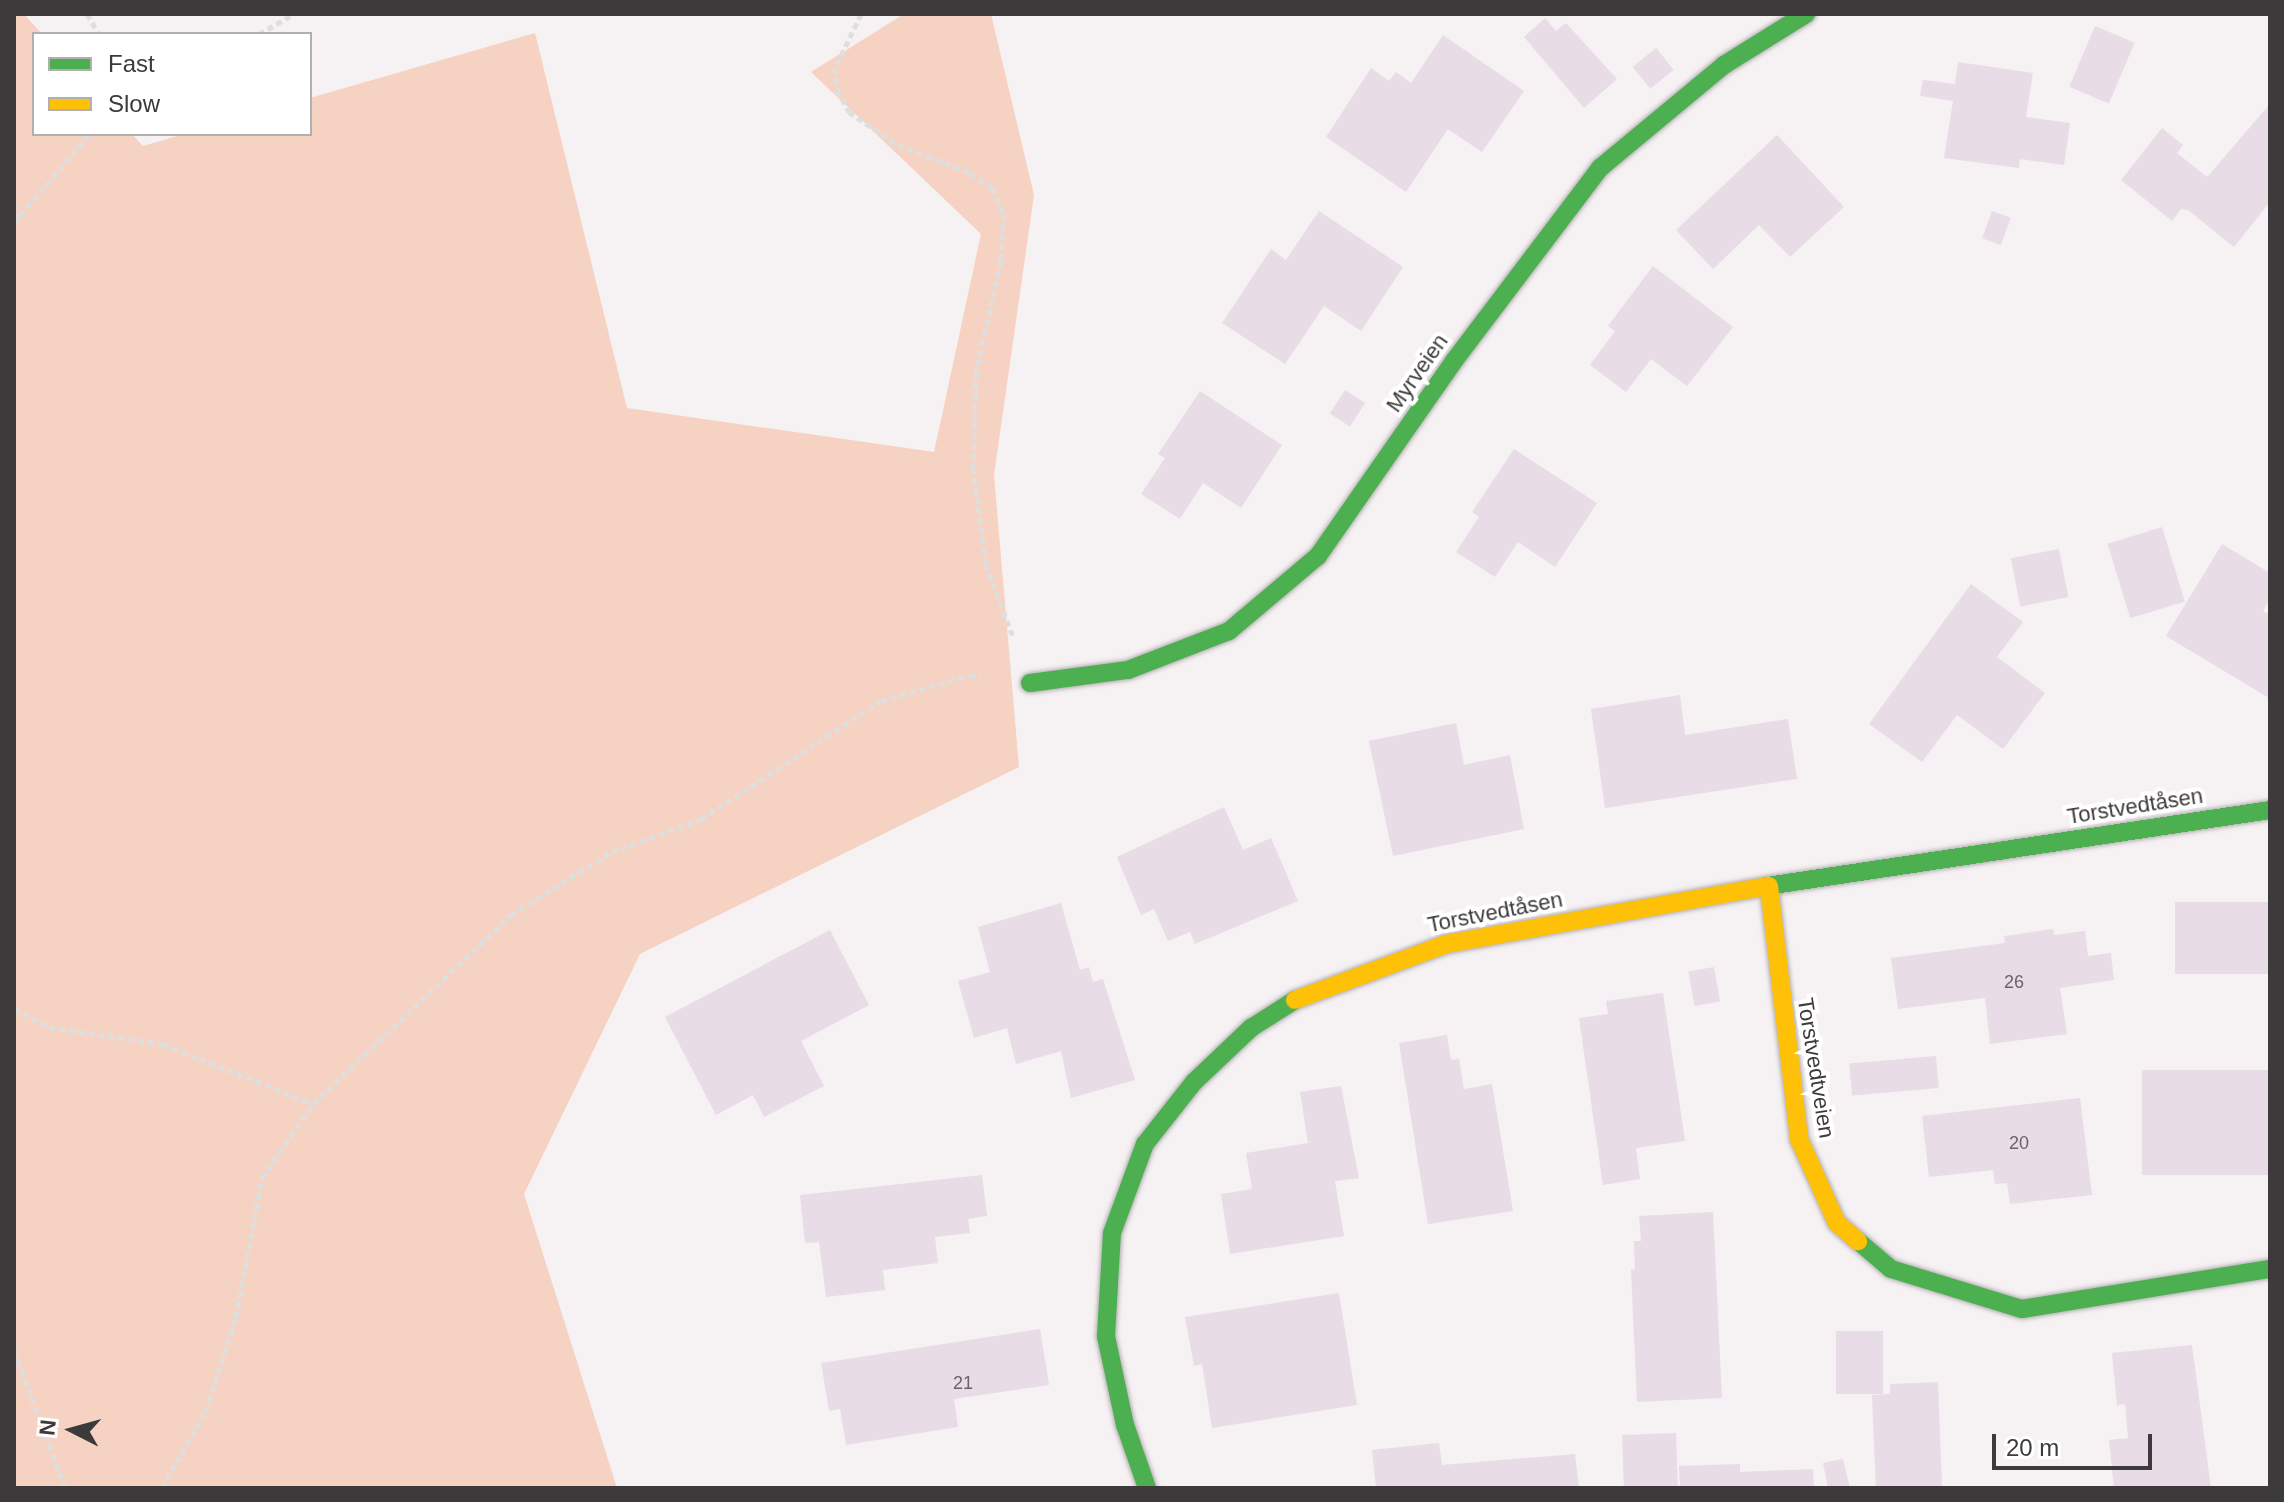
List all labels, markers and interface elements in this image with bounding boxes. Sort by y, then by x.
legend [32,32,312,136]
text: Fast [108,50,155,77]
text: Slow [108,90,160,117]
street label: Myrveien [1381,329,1453,417]
street label: Torstvedtåsen [2065,782,2205,830]
street label: Torstvedtåsen [1425,886,1565,938]
house number: 26 [2004,971,2024,993]
street label: Torstvedtveien [1792,996,1840,1140]
house number: 20 [2009,1132,2029,1154]
house number: 21 [953,1372,973,1394]
north arrow [32,1390,112,1470]
text: N [34,1418,61,1437]
scale bar [1996,1418,2156,1468]
text: 20 m [2006,1434,2059,1461]

